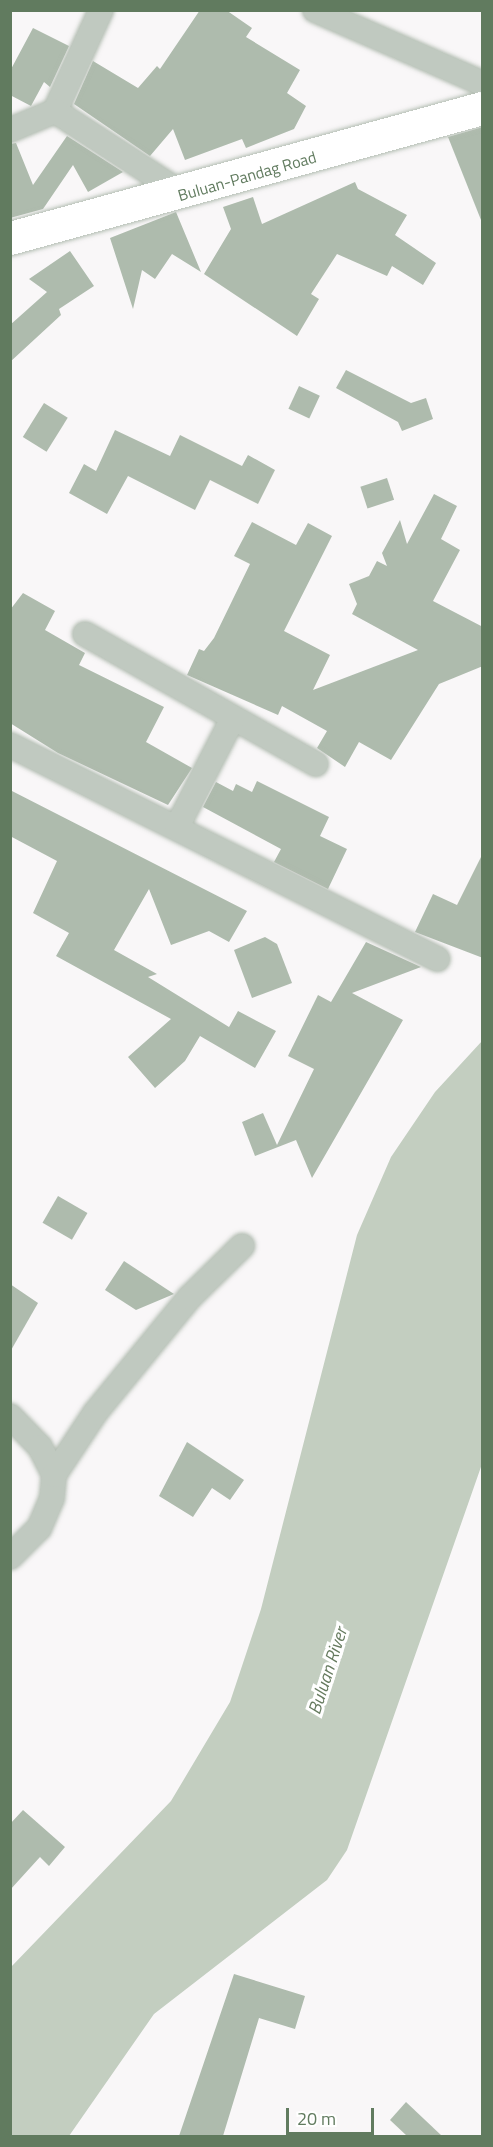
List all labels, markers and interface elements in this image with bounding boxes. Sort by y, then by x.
street label: Buluan-Pandag Road [176,147,318,205]
water label: Buluan River [304,1625,352,1717]
scale bar [289,2096,378,2134]
text: 20 m [297,2105,336,2132]

